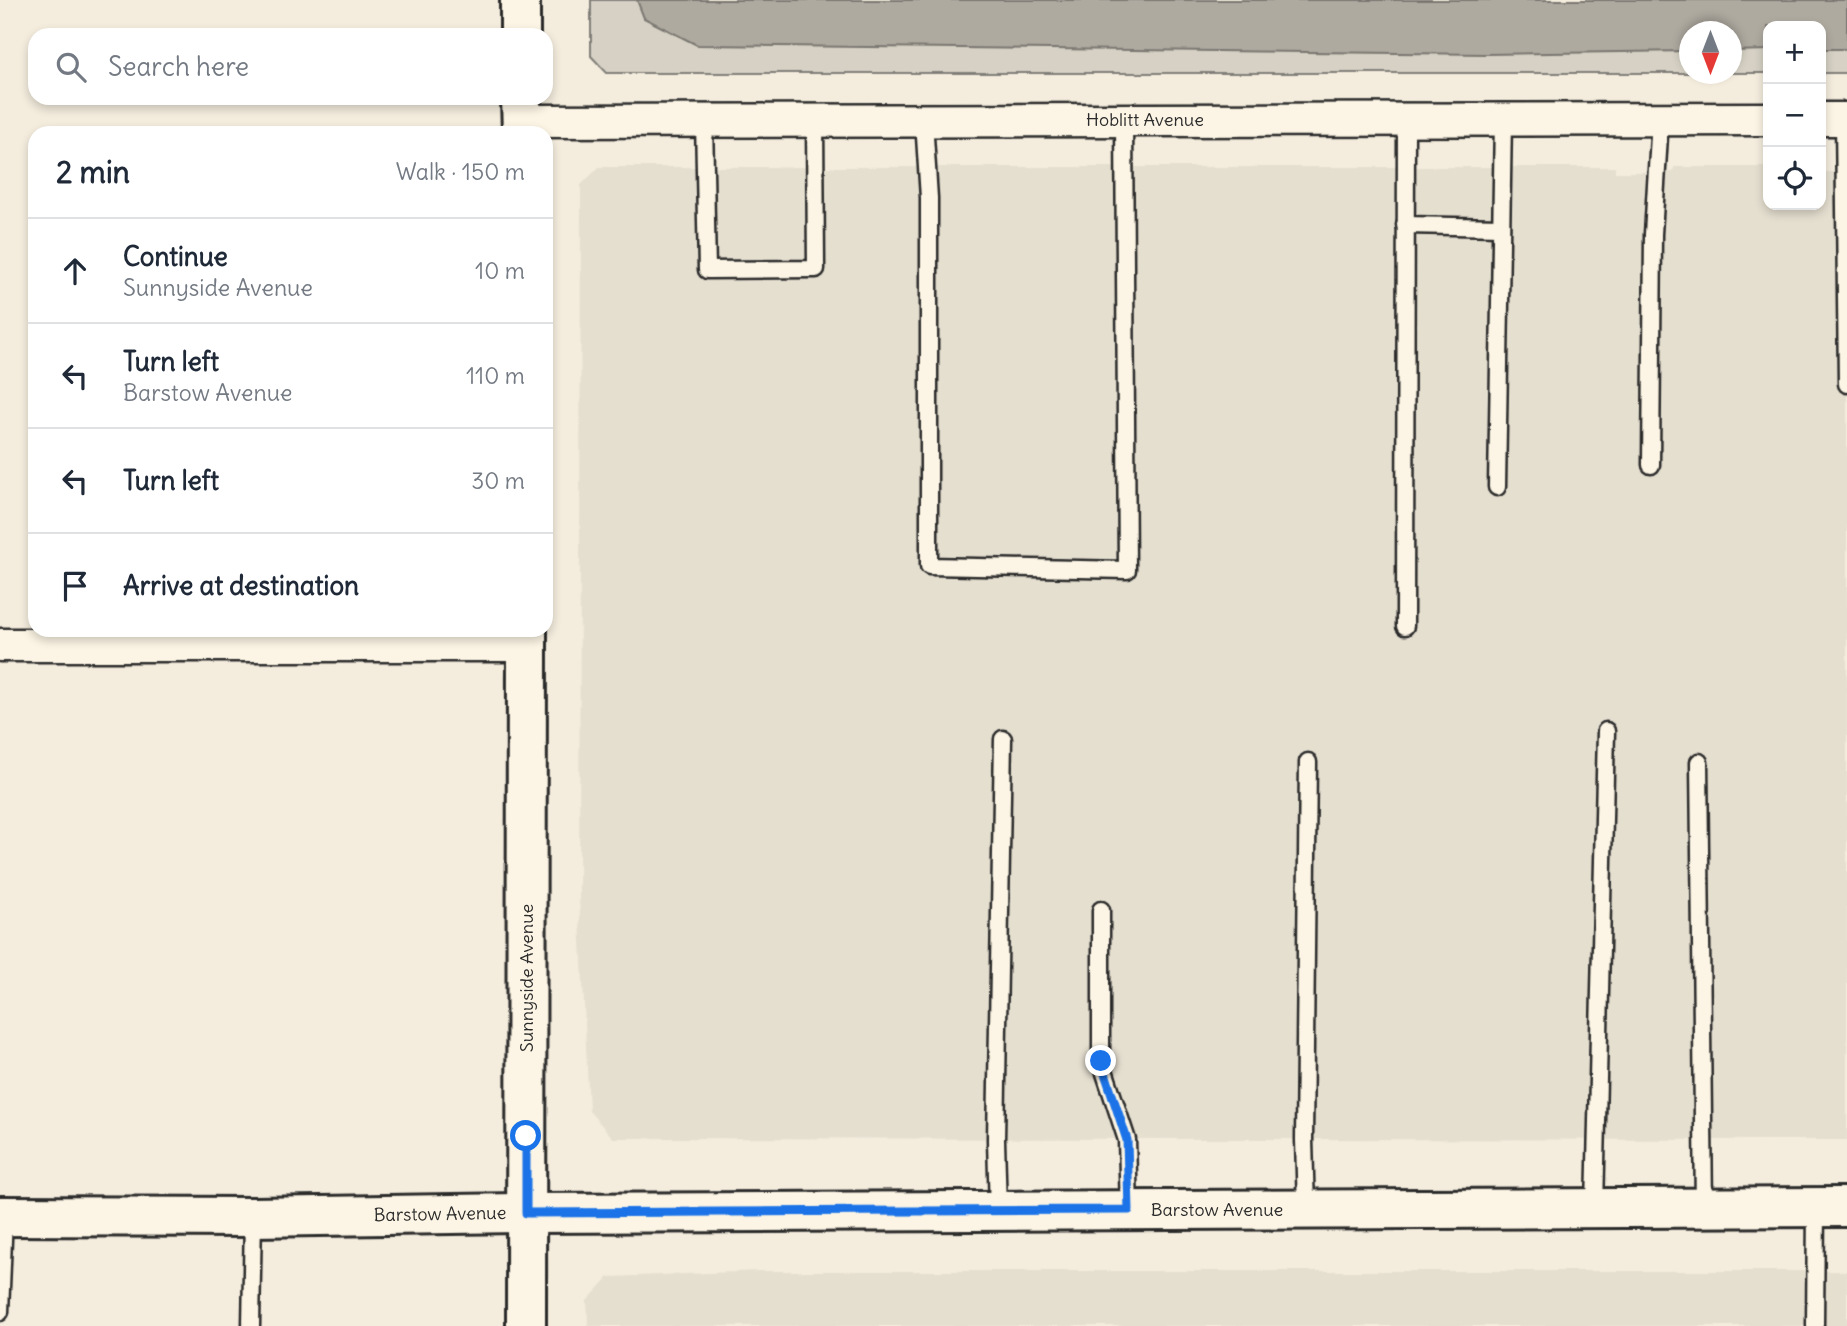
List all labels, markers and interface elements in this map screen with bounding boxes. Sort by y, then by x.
north arrow [1679,21,1742,84]
map controls [1763,21,1826,210]
button: + [1763,21,1826,84]
search box [28,28,553,105]
icon: search [52,48,90,86]
text: Search here [108,50,249,83]
button: − [1763,84,1826,147]
street label: Hoblitt Avenue [1086,108,1204,131]
button: locate [1763,147,1826,210]
text: 2 min [56,153,130,191]
text: Walk · 150 m [396,157,525,186]
text: Continue [123,240,228,273]
icon: ahead [56,252,94,290]
text: 10 m [475,256,525,285]
text: Sunnyside Avenue [123,273,313,302]
text: Turn left [123,345,219,378]
icon: left [56,357,94,395]
text: 110 m [466,361,525,390]
text: Barstow Avenue [123,378,292,407]
icon: left [56,462,94,500]
text: Turn left [123,464,219,497]
text: 30 m [471,466,525,495]
icon: arrive [56,567,94,605]
text: Arrive at destination [123,569,359,602]
street label: Sunnyside Avenue [515,904,538,1052]
route end [1085,1045,1116,1076]
route start [510,1120,541,1151]
street label: Barstow Avenue [1151,1198,1283,1221]
street label: Barstow Avenue [374,1201,506,1226]

